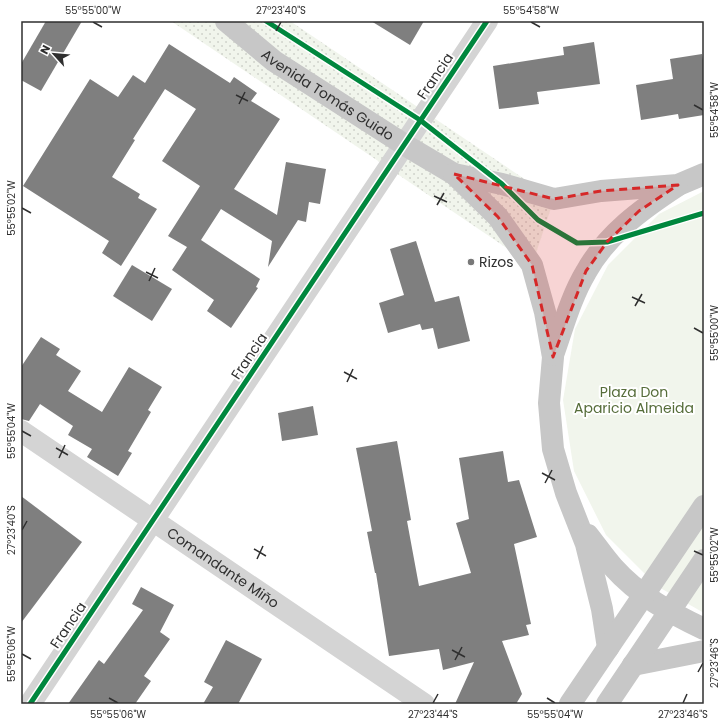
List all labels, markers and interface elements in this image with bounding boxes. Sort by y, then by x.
text: 55°55'00"W [65,3,121,18]
text: 27°23'40"S [256,3,306,18]
text: 55°54'58"W [503,3,559,18]
north arrow [34,34,74,74]
text: N [36,42,54,57]
street label: Avenida Tomás Guido [257,45,398,145]
street label: Francia [412,49,458,103]
text: 55°54'58"W [707,82,722,138]
text: 55°55'02"W [4,180,19,236]
place label: Rizos [479,252,514,272]
marker: Rizos [466,257,476,267]
text: 55°55'00"W [707,305,722,361]
street label: Francia [226,329,272,383]
park label: Plaza Don Aparicio Almeida [574,382,694,418]
text: 55°55'04"W [4,403,19,459]
text: 27°23'40"S [4,505,19,555]
street label: Comandante Miño [163,523,283,613]
text: 55°55'02"W [707,527,722,583]
street label: Francia [45,598,91,652]
text: 55°55'06"W [4,626,19,682]
text: 27°23'46"S [707,638,722,688]
text: 55°55'06"W [90,707,146,722]
text: 27°23'44"S [408,707,458,722]
text: 55°55'04"W [527,707,583,722]
text: 27°23'46"S [658,707,708,722]

